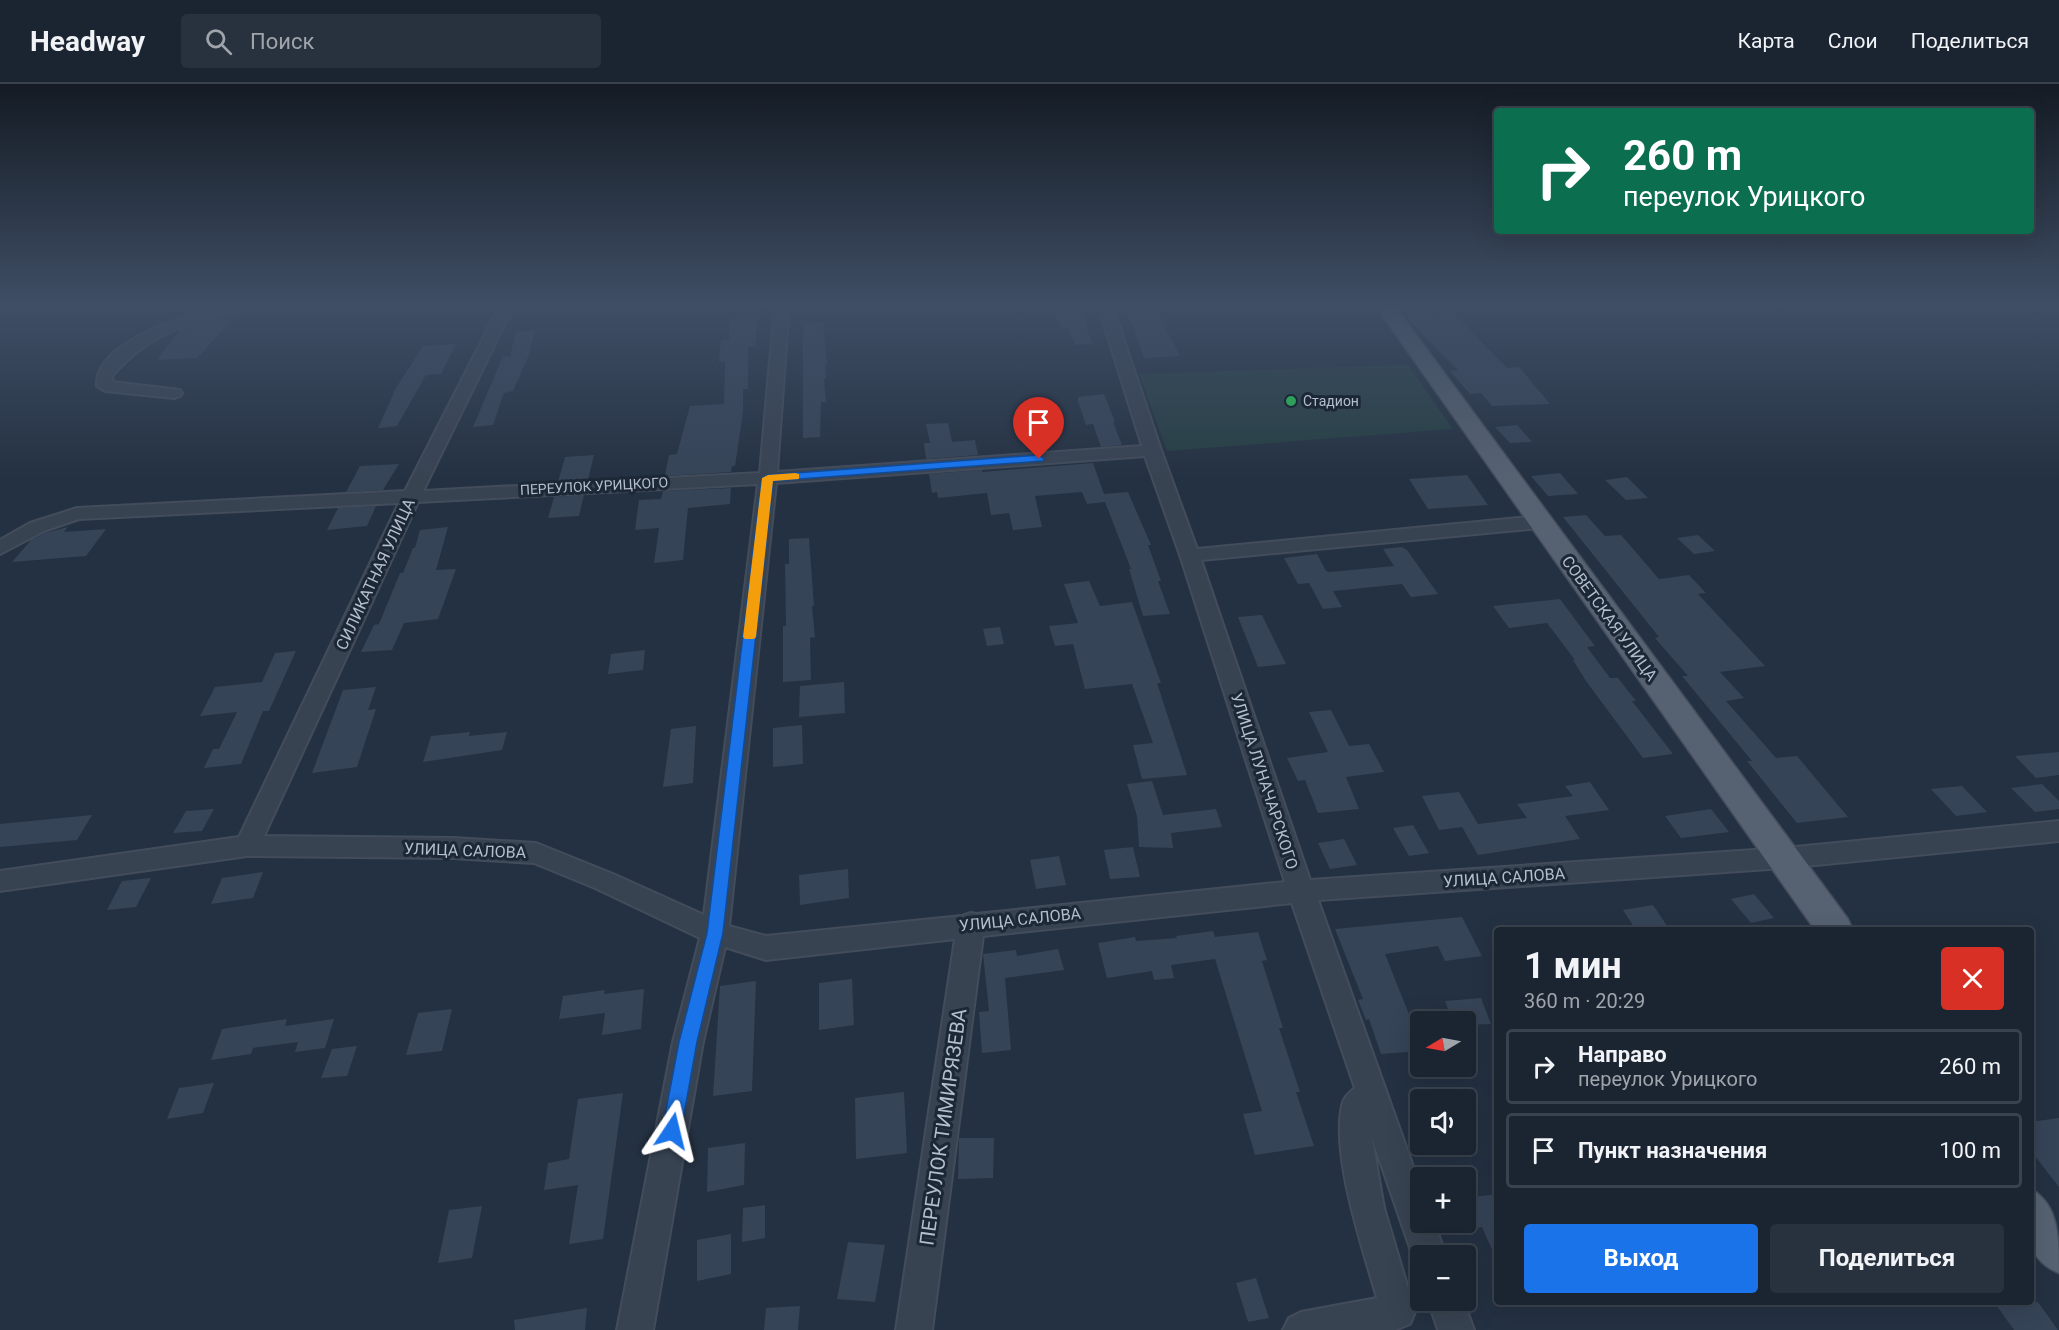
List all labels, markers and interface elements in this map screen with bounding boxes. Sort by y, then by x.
search box [181,14,601,68]
text: Headway [30,25,145,58]
icon: search [202,25,235,58]
text: Поиск [250,29,314,54]
text: Карта [1738,29,1795,53]
text: Слои [1828,29,1878,53]
text: Поделиться [1911,29,2029,53]
text: 260 m [1623,131,1742,180]
icon: right [1524,132,1602,210]
text: переулок Урицкого [1623,181,1865,213]
place label: Стадион [1303,393,1359,409]
marker: Стадион [1284,394,1298,408]
pin [1013,397,1064,459]
icon: arrive [1022,406,1055,439]
street label: ПЕРЕУЛОК УРИЦКОГО [519,474,669,498]
street label: СИЛИКАТНАЯ УЛИЦА [332,495,419,653]
street label: СОВЕТСКАЯ УЛИЦА [1558,552,1662,685]
street label: УЛИЦА ЛУНАЧАРСКОГО [1227,691,1302,872]
street label: УЛИЦА САЛОВА [404,839,527,862]
street label: УЛИЦА САЛОВА [1442,864,1566,891]
street label: УЛИЦА САЛОВА [958,904,1082,935]
text: 1 мин [1524,945,1622,987]
button: close [1941,947,2004,1010]
text: 360 m · 20:29 [1524,989,1645,1013]
street label: ПЕРЕУЛОК ТИМИРЯЗЕВА [914,1007,972,1247]
north arrow [1410,1011,1476,1077]
map controls [1410,1011,1476,1311]
text: Направо [1578,1042,1667,1067]
icon: right [1527,1050,1560,1083]
text: 260 m [1939,1054,2001,1079]
text: переулок Урицкого [1578,1067,1758,1091]
button: sound [1410,1089,1476,1155]
position arrow [640,1099,704,1163]
icon: arrive [1527,1134,1560,1167]
text: Пункт назначения [1578,1138,1767,1163]
text: 100 m [1939,1138,2001,1163]
button: + [1410,1167,1476,1233]
button: Выход [1524,1224,1758,1293]
button: Поделиться [1770,1224,2004,1293]
button: − [1410,1245,1476,1311]

